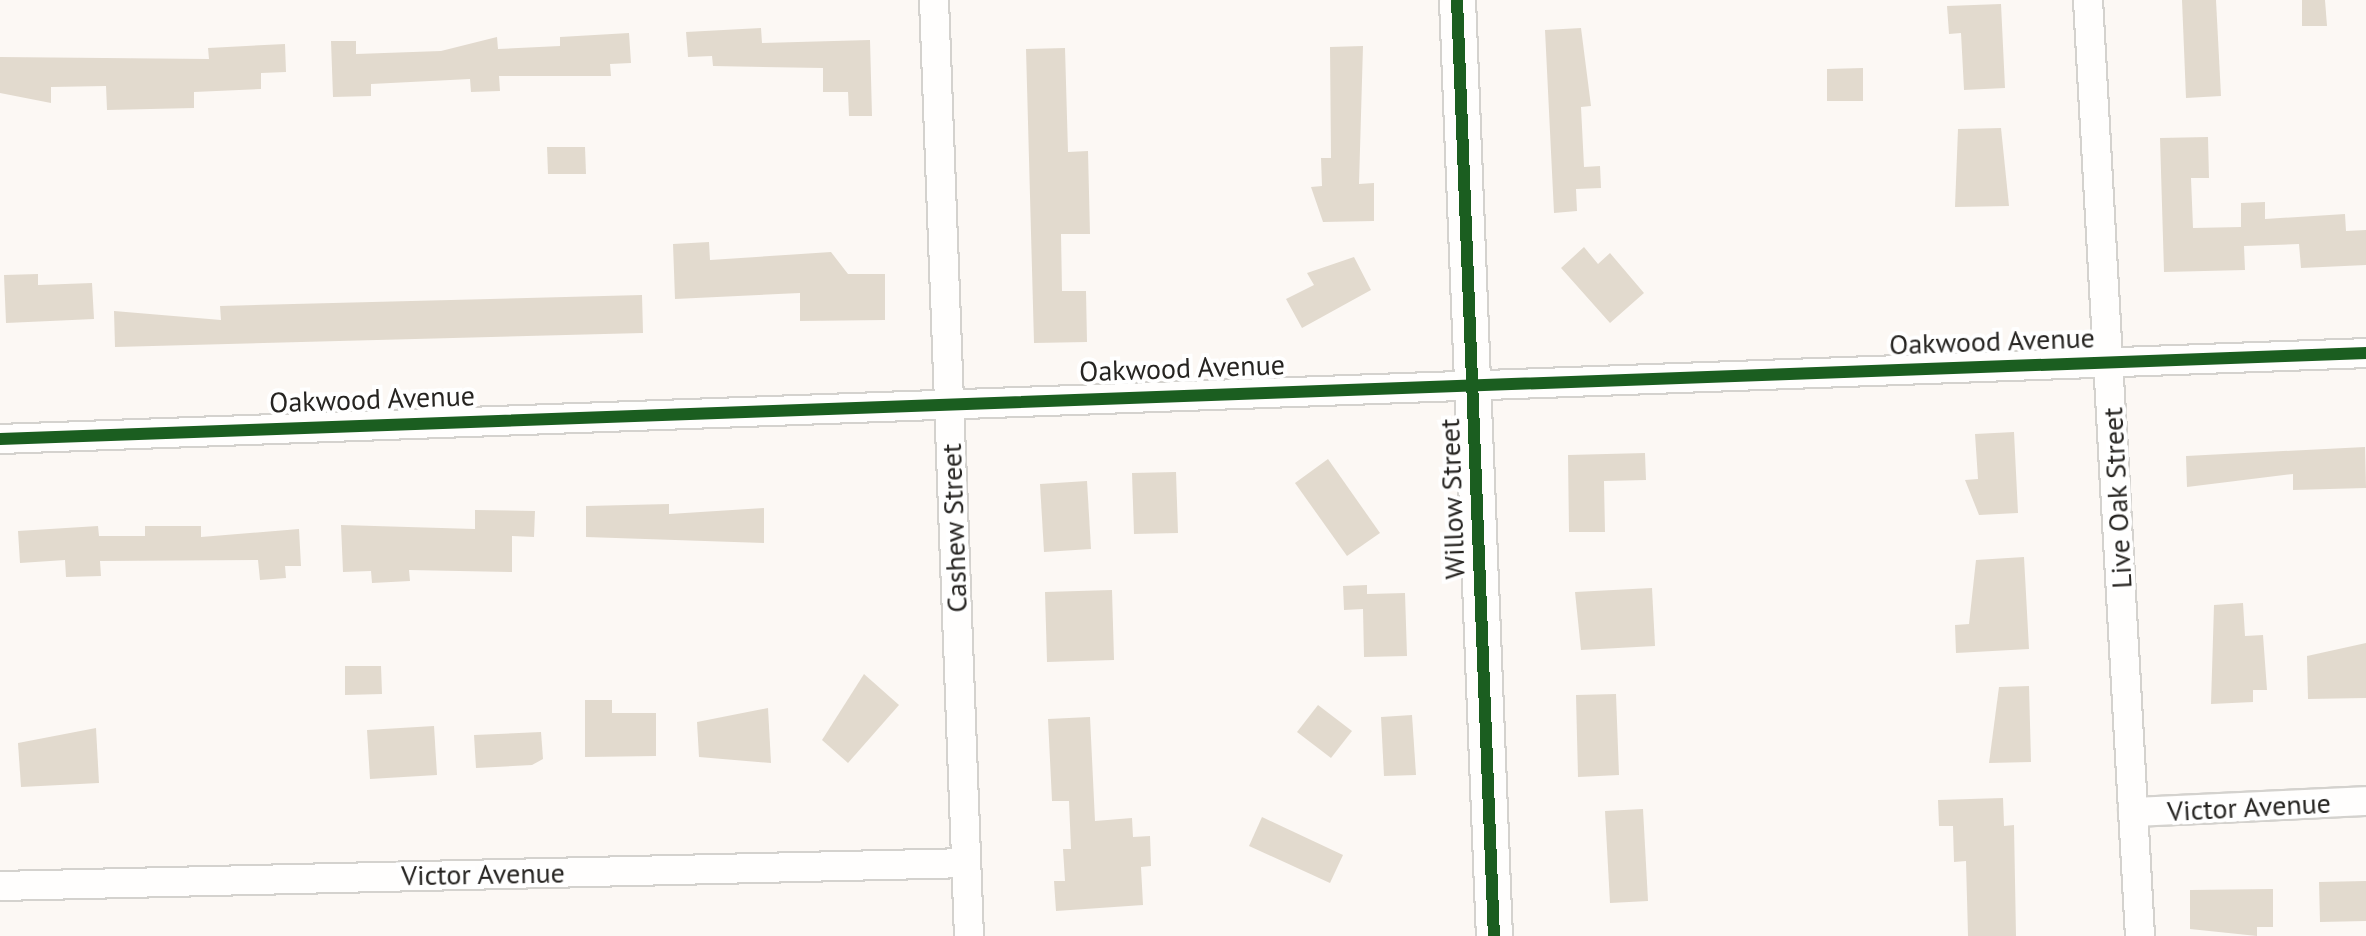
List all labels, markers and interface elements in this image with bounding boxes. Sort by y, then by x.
street label: Oakwood Avenue [1888,321,2096,361]
street label: Oakwood Avenue [1078,348,1286,388]
street label: Oakwood Avenue [268,379,476,419]
street label: Live Oak Street [2095,406,2139,590]
street label: Willow Street [1432,418,1472,580]
street label: Cashew Street [934,442,974,614]
street label: Victor Avenue [2166,786,2332,828]
street label: Victor Avenue [400,856,566,892]

